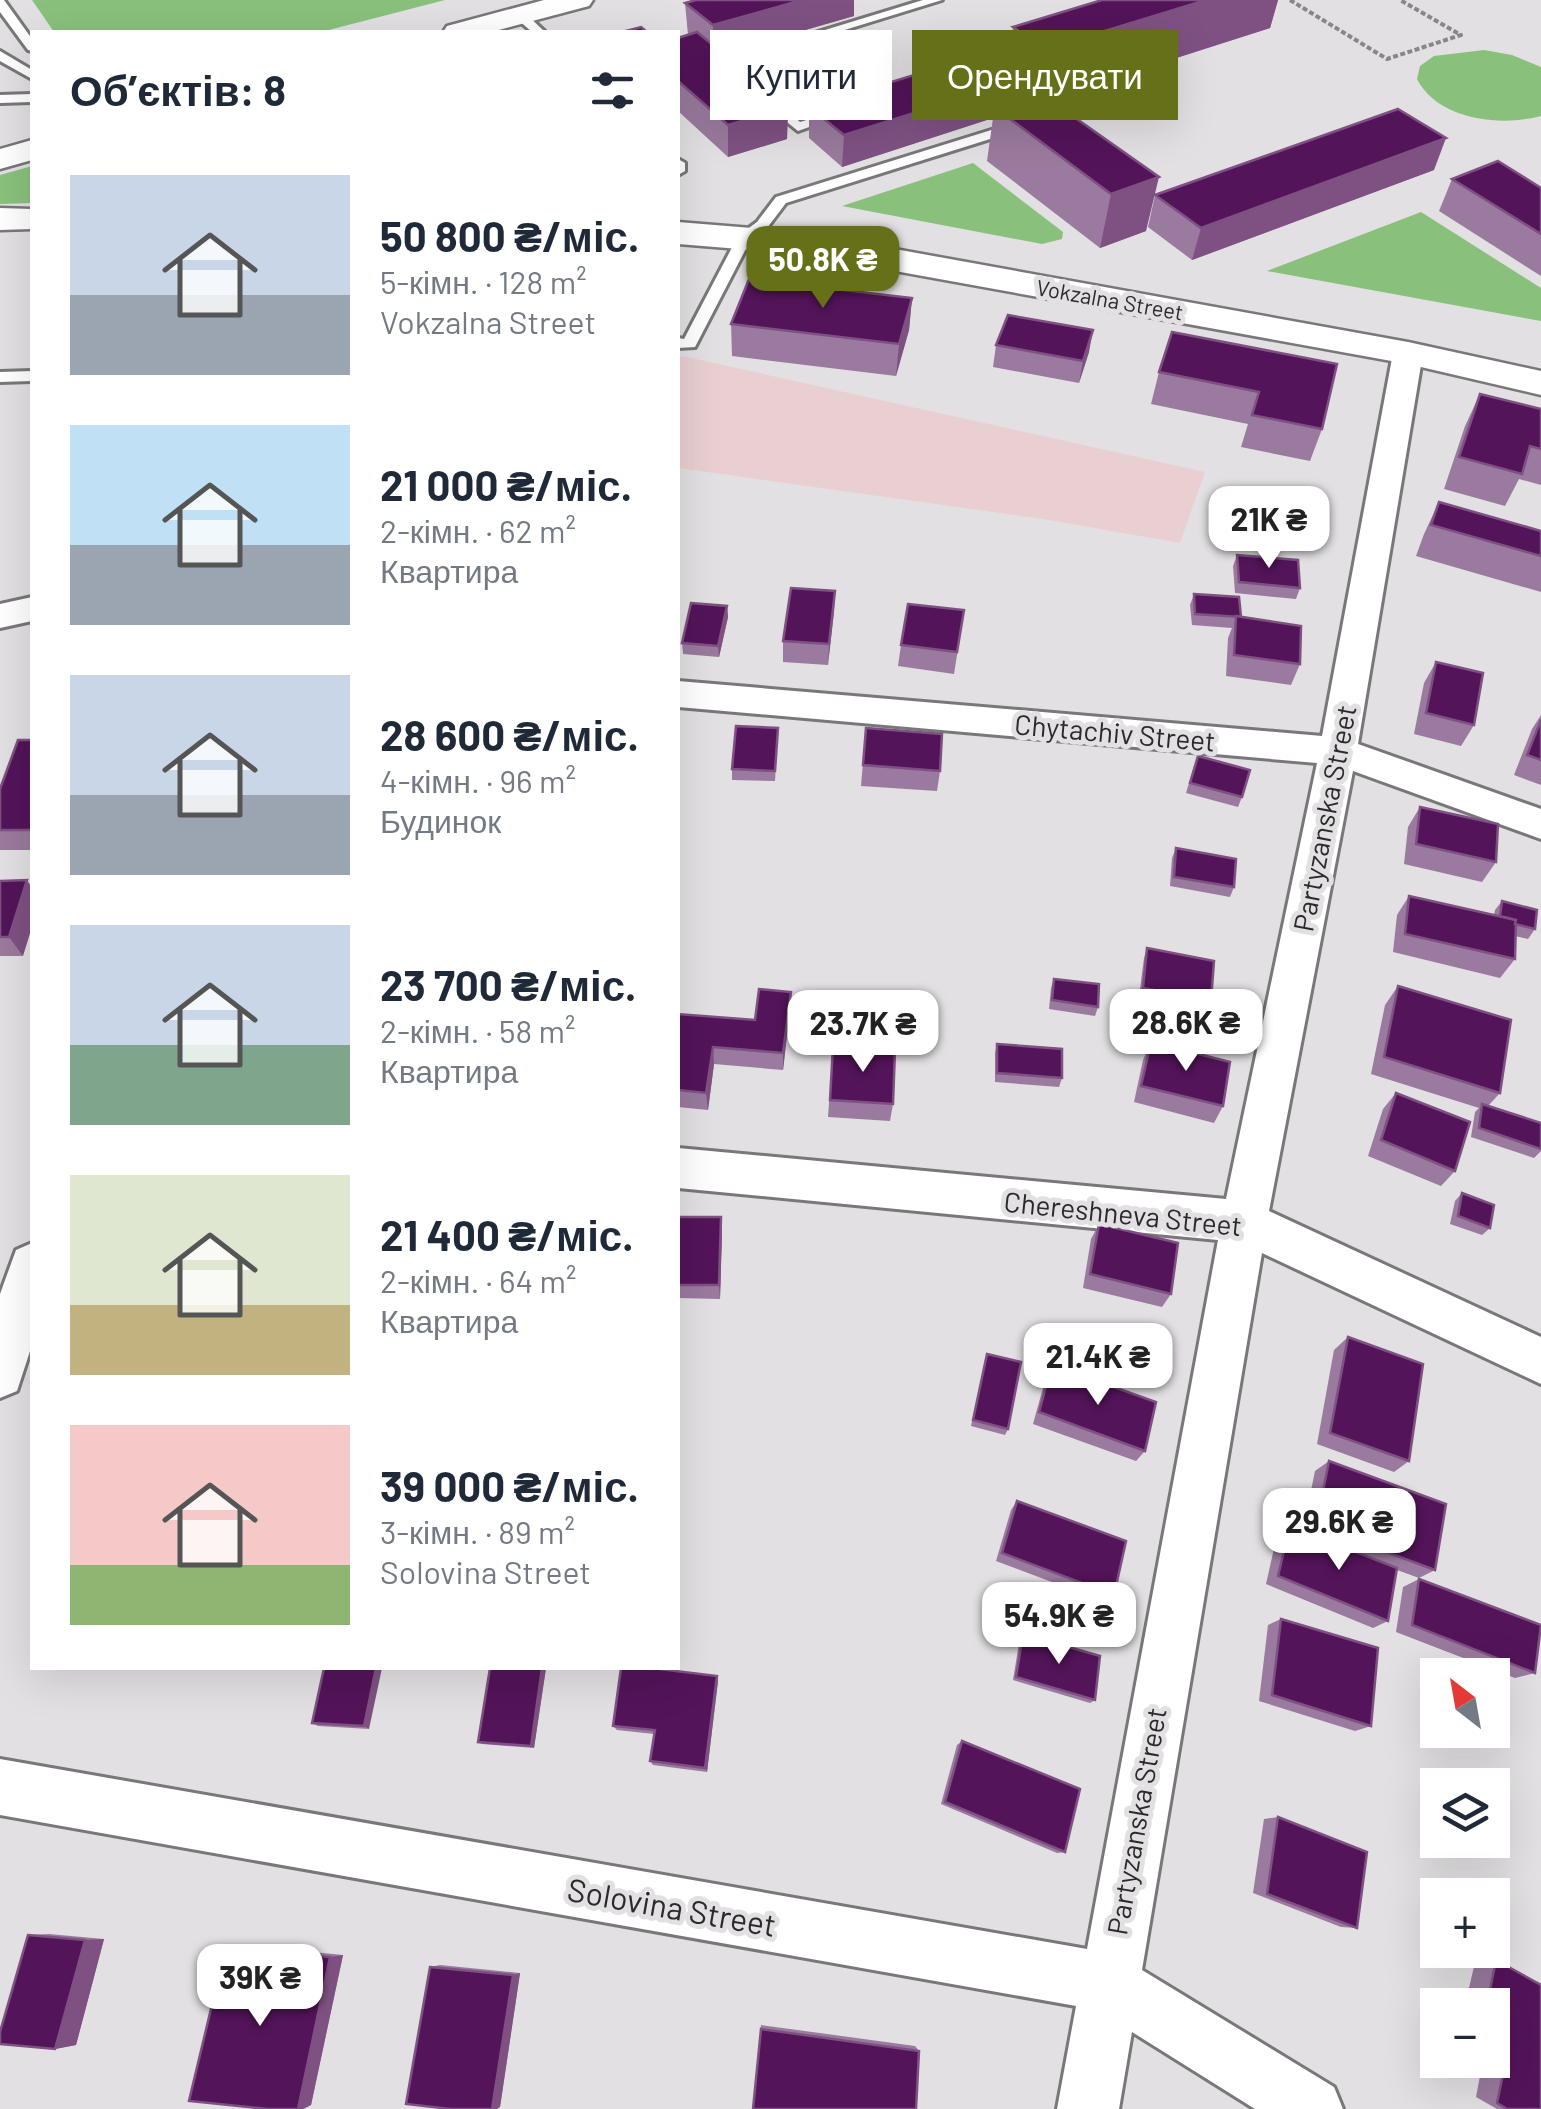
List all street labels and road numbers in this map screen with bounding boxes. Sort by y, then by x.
street label: Vokzalna Street [1035,273,1185,325]
street label: Partyzanska Street [1285,702,1363,934]
street label: Chytachiv Street [1013,706,1217,758]
street label: Chereshneva Street [1002,1184,1244,1242]
street label: Partyzanska Street [1099,1705,1173,1937]
street label: Solovina Street [565,1869,779,1943]

